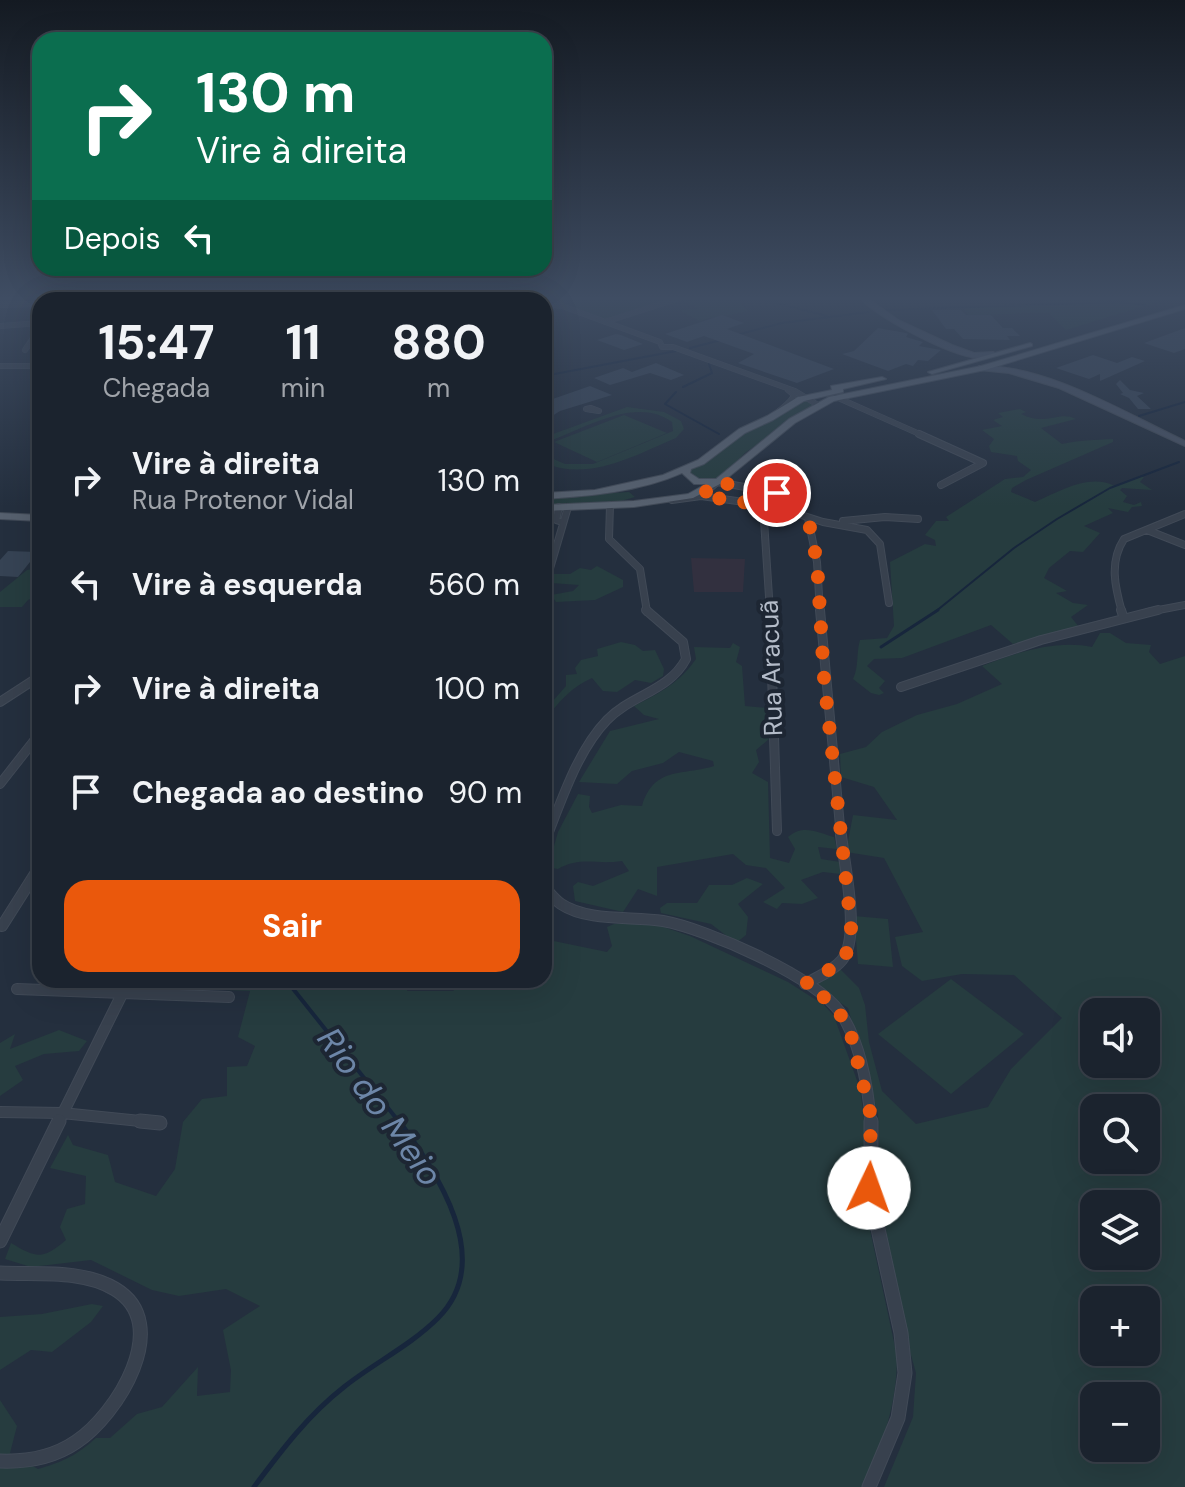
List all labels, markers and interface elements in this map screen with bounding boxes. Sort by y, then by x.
text: 130 m [196,56,355,129]
icon: right [64,64,168,168]
text: Vire à direita [196,127,407,174]
icon: left [177,216,221,260]
text: Depois [64,219,161,258]
text: 15:47 [98,311,215,374]
text: 11 [285,311,320,374]
text: 880 [391,311,486,374]
text: Chegada [103,371,210,405]
text: min [281,371,325,405]
text: m [427,371,450,405]
text: Vire à direita [132,444,320,483]
icon: right [64,458,108,502]
pin [743,459,811,527]
text: 130 m [438,461,520,500]
icon: arrive [755,471,799,515]
text: Rua Protenor Vidal [132,483,354,517]
icon: left [64,562,108,606]
text: Vire à esquerda [132,565,363,604]
text: 560 m [428,565,520,604]
street label: Rua Aracuã [752,599,790,737]
icon: right [64,666,108,710]
text: Vire à direita [132,669,320,708]
text: 100 m [435,669,520,708]
icon: arrive [64,770,108,814]
text: Chegada ao destino [132,773,424,812]
text: 90 m [448,773,522,812]
button: Sair [64,880,520,972]
map controls [1080,998,1160,1462]
button: sound [1080,998,1160,1078]
water label: Rio do Meio [307,1019,453,1195]
button: search [1080,1094,1160,1174]
position arrow [827,1146,911,1230]
button: layers [1080,1190,1160,1270]
button: + [1080,1286,1160,1366]
button: − [1080,1382,1160,1462]

